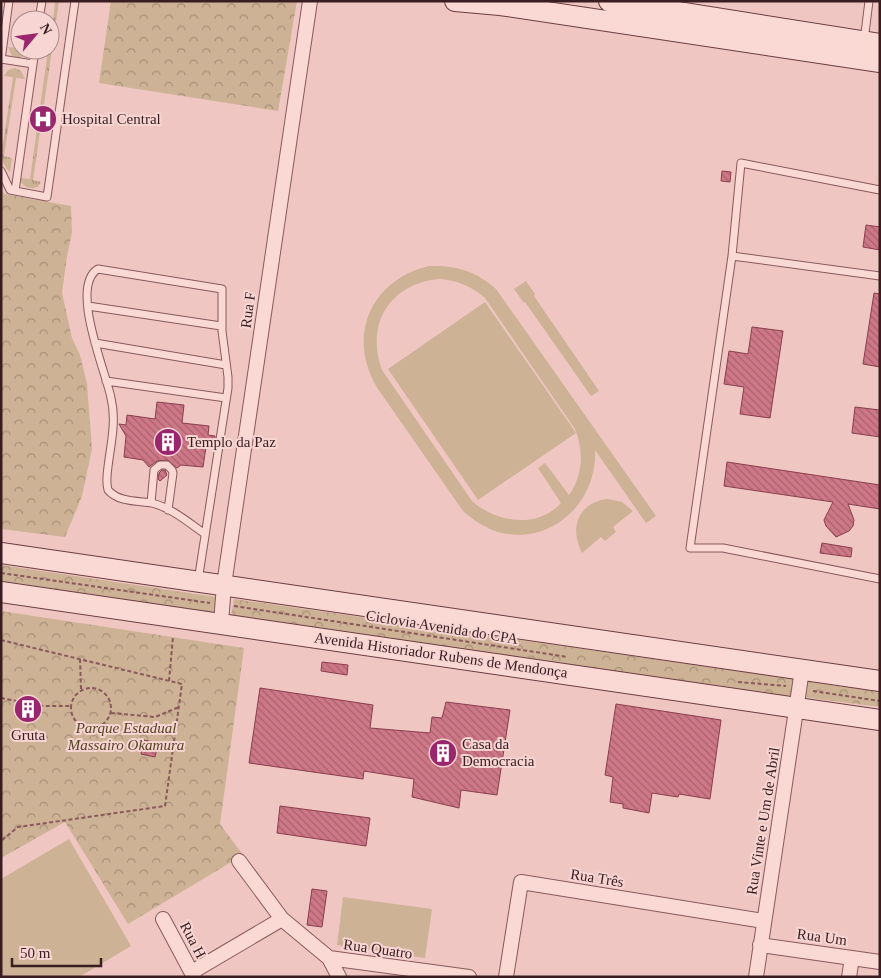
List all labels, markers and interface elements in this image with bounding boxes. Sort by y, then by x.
north arrow [10,10,60,60]
text: N [37,21,55,37]
hospital icon: Hospital Central [28,104,58,134]
place label: Hospital Central [62,111,161,127]
street label: Rua F [238,291,258,329]
building icon: Templo da Paz [153,427,183,457]
place label: Templo da Paz [187,434,276,450]
street label: Ciclovia Avenida do CPA [365,607,519,647]
street label: Avenida Historiador Rubens de Mendonça [313,629,569,681]
building icon: Gruta [13,694,43,724]
park label: Parque Estadual Massairo Okamura [67,720,184,753]
place label: Gruta [11,727,45,743]
place label: Casa da Democracia [462,736,535,769]
building icon: Casa da Democracia [428,738,458,768]
street label: Rua Vinte e Um de Abril [743,746,783,896]
street label: Rua Três [569,866,625,890]
street label: Rua H [177,919,209,961]
street label: Rua Um [796,926,848,948]
scale bar [12,936,101,968]
street label: Rua Quatro [342,936,414,962]
text: 50 m [20,945,51,961]

